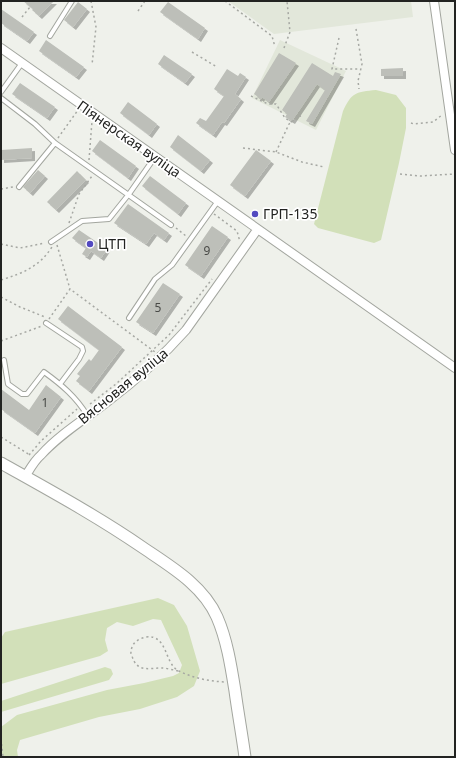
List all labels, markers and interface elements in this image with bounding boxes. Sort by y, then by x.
street label: Піянерская вуліца [74,96,185,182]
place label: ГРП-135 [263,204,317,223]
marker: ГРП-135 [250,209,260,219]
place label: ЦТП [98,234,126,253]
marker: ЦТП [85,239,95,249]
house number: 9 [204,242,211,259]
house number: 5 [155,299,162,316]
street label: Вясновая вуліца [74,343,172,428]
house number: 1 [42,394,48,411]

